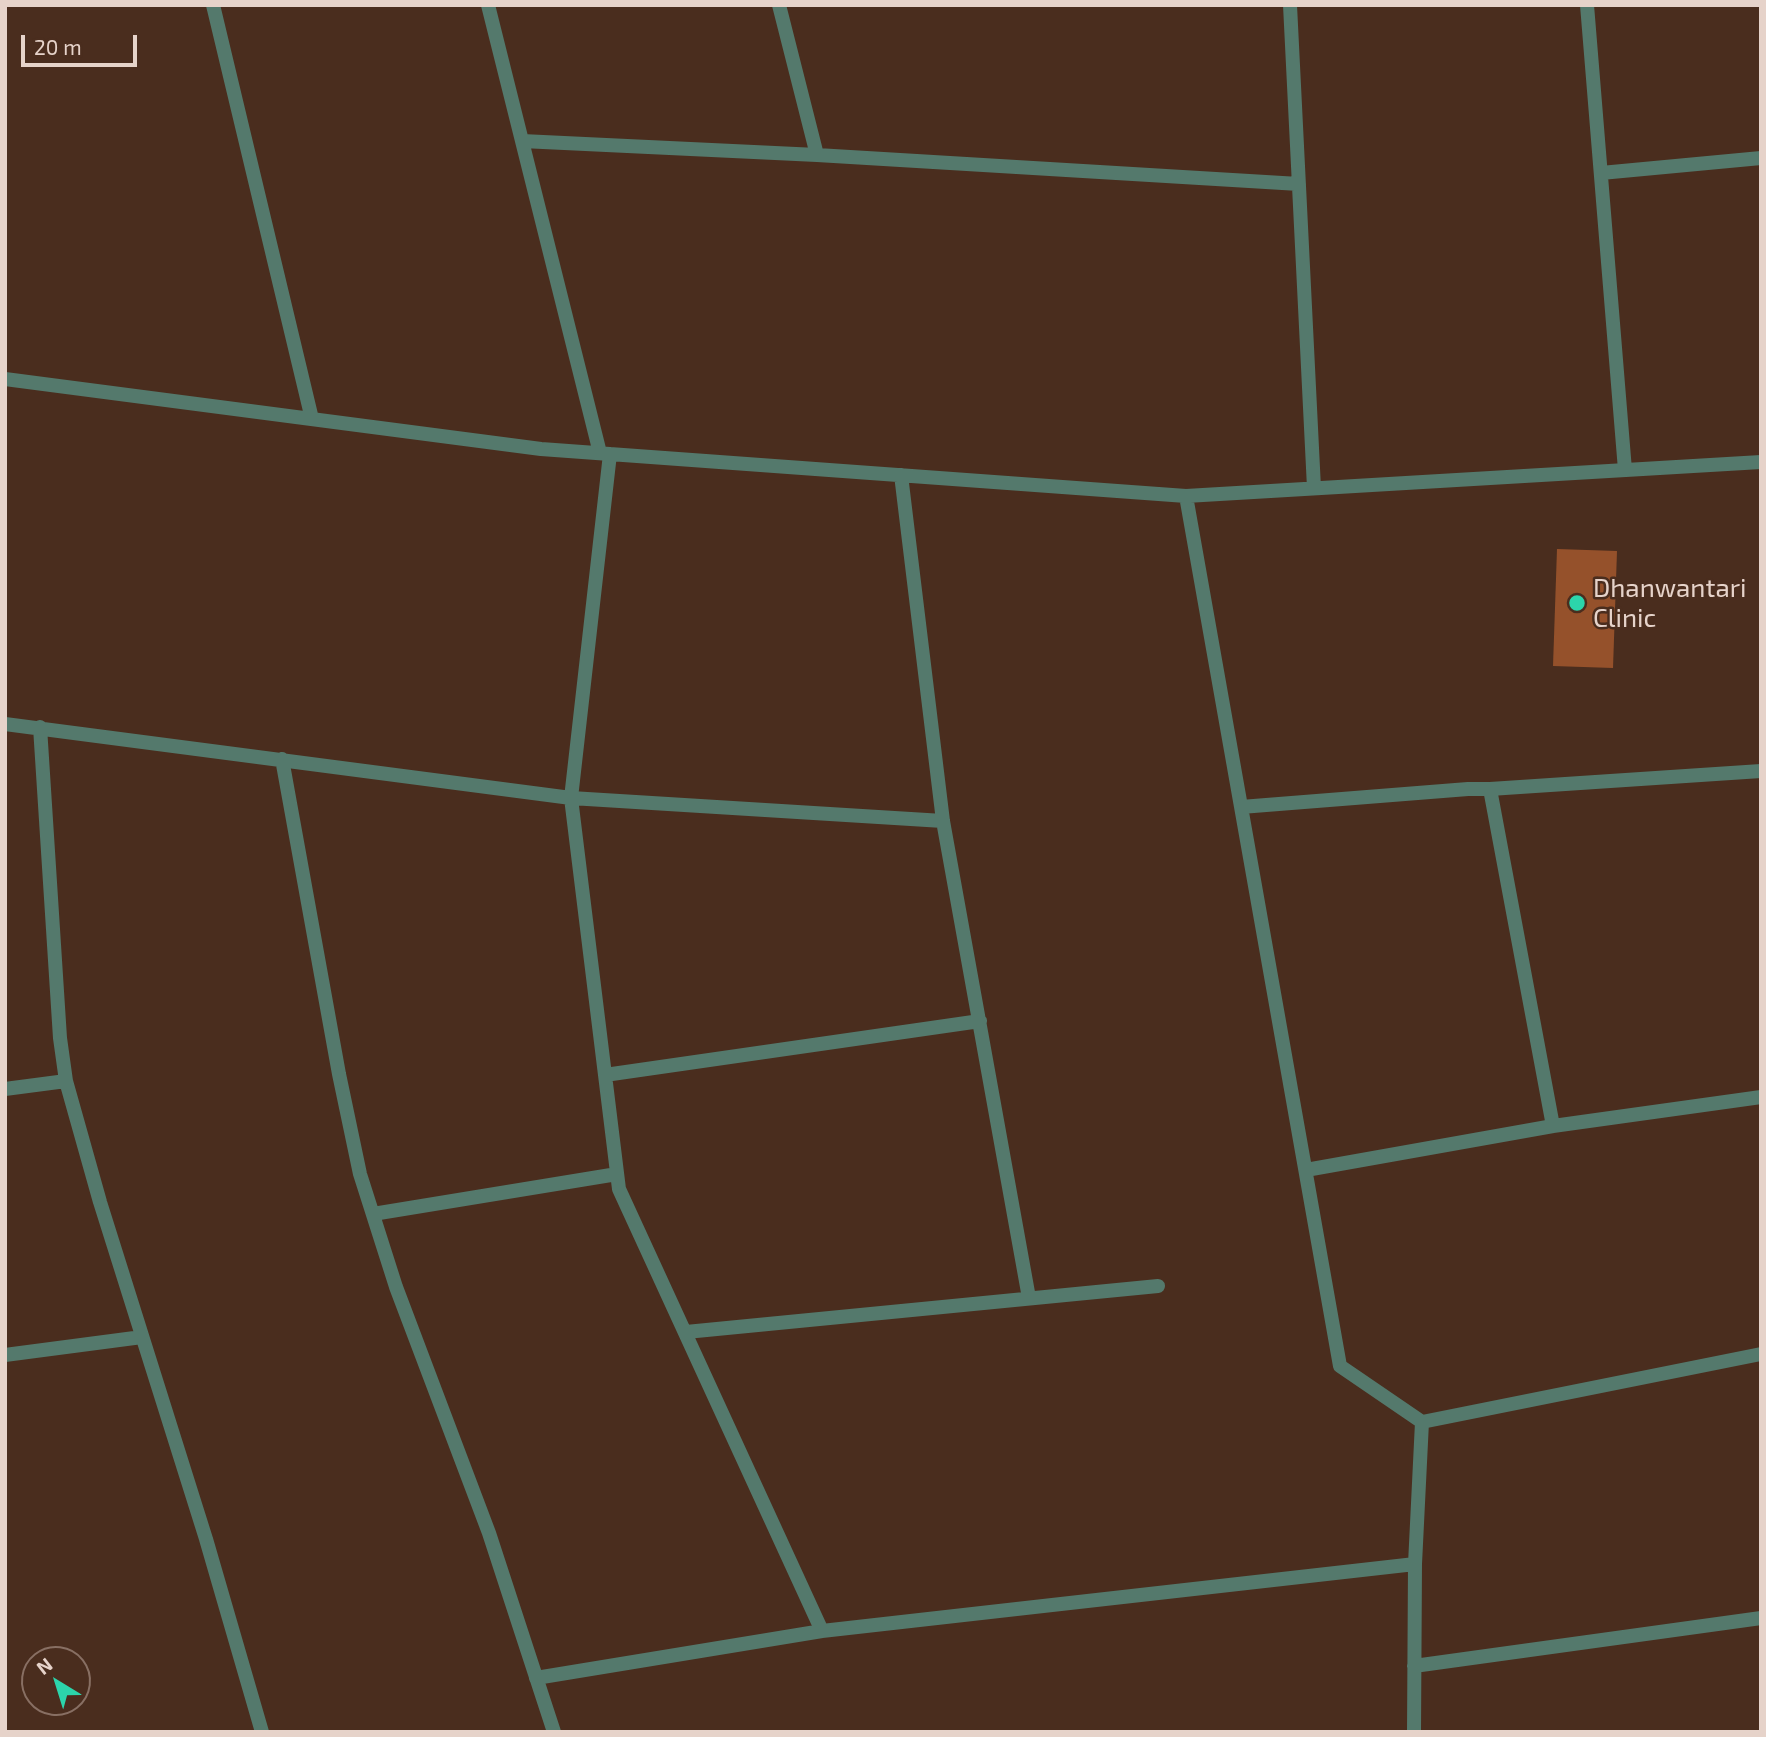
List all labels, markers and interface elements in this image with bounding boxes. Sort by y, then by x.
scale bar [24,21,140,65]
text: 20 m [34,34,82,59]
place label: Dhanwantari Clinic [1593,572,1747,634]
marker: Dhanwantari Clinic [1567,593,1587,613]
north arrow [21,1646,91,1716]
text: N [32,1652,56,1679]

